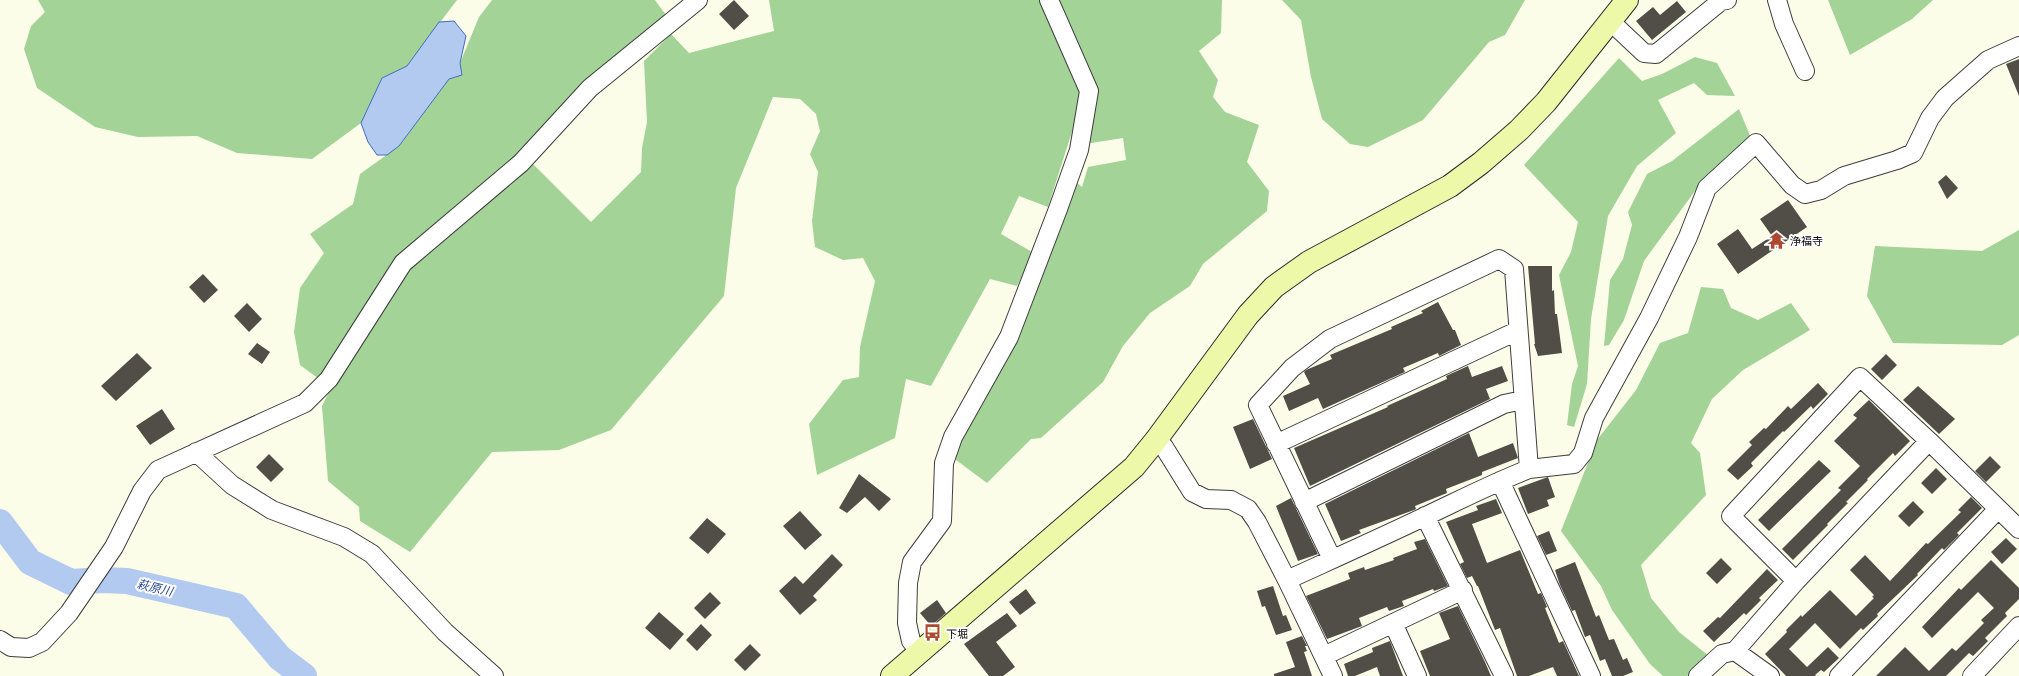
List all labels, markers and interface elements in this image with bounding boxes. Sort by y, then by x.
temple icon: 浄福寺 [1767,230,1787,250]
place label: 浄福寺 [1790,233,1823,248]
water label: 萩原川 [136,575,176,599]
bus stop icon: 下堀 [923,623,943,643]
place label: 下堀 [946,626,968,641]

